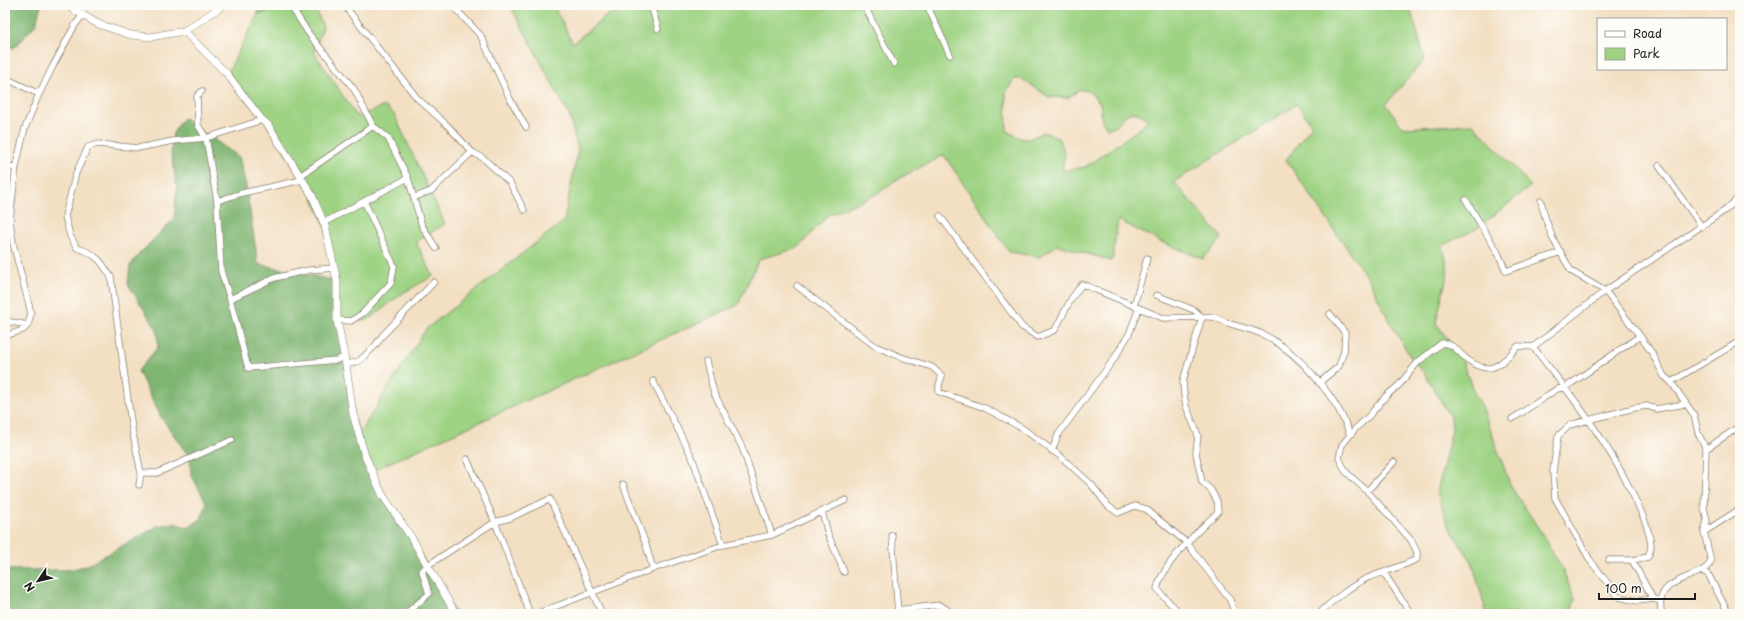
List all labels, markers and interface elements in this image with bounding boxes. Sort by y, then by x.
legend [1597,18,1727,70]
text: Road [1633,24,1662,42]
text: Park [1633,44,1660,62]
north arrow [18,561,58,601]
scale bar [1599,575,1695,601]
text: N [20,578,39,595]
text: 100 m [1605,579,1642,597]

